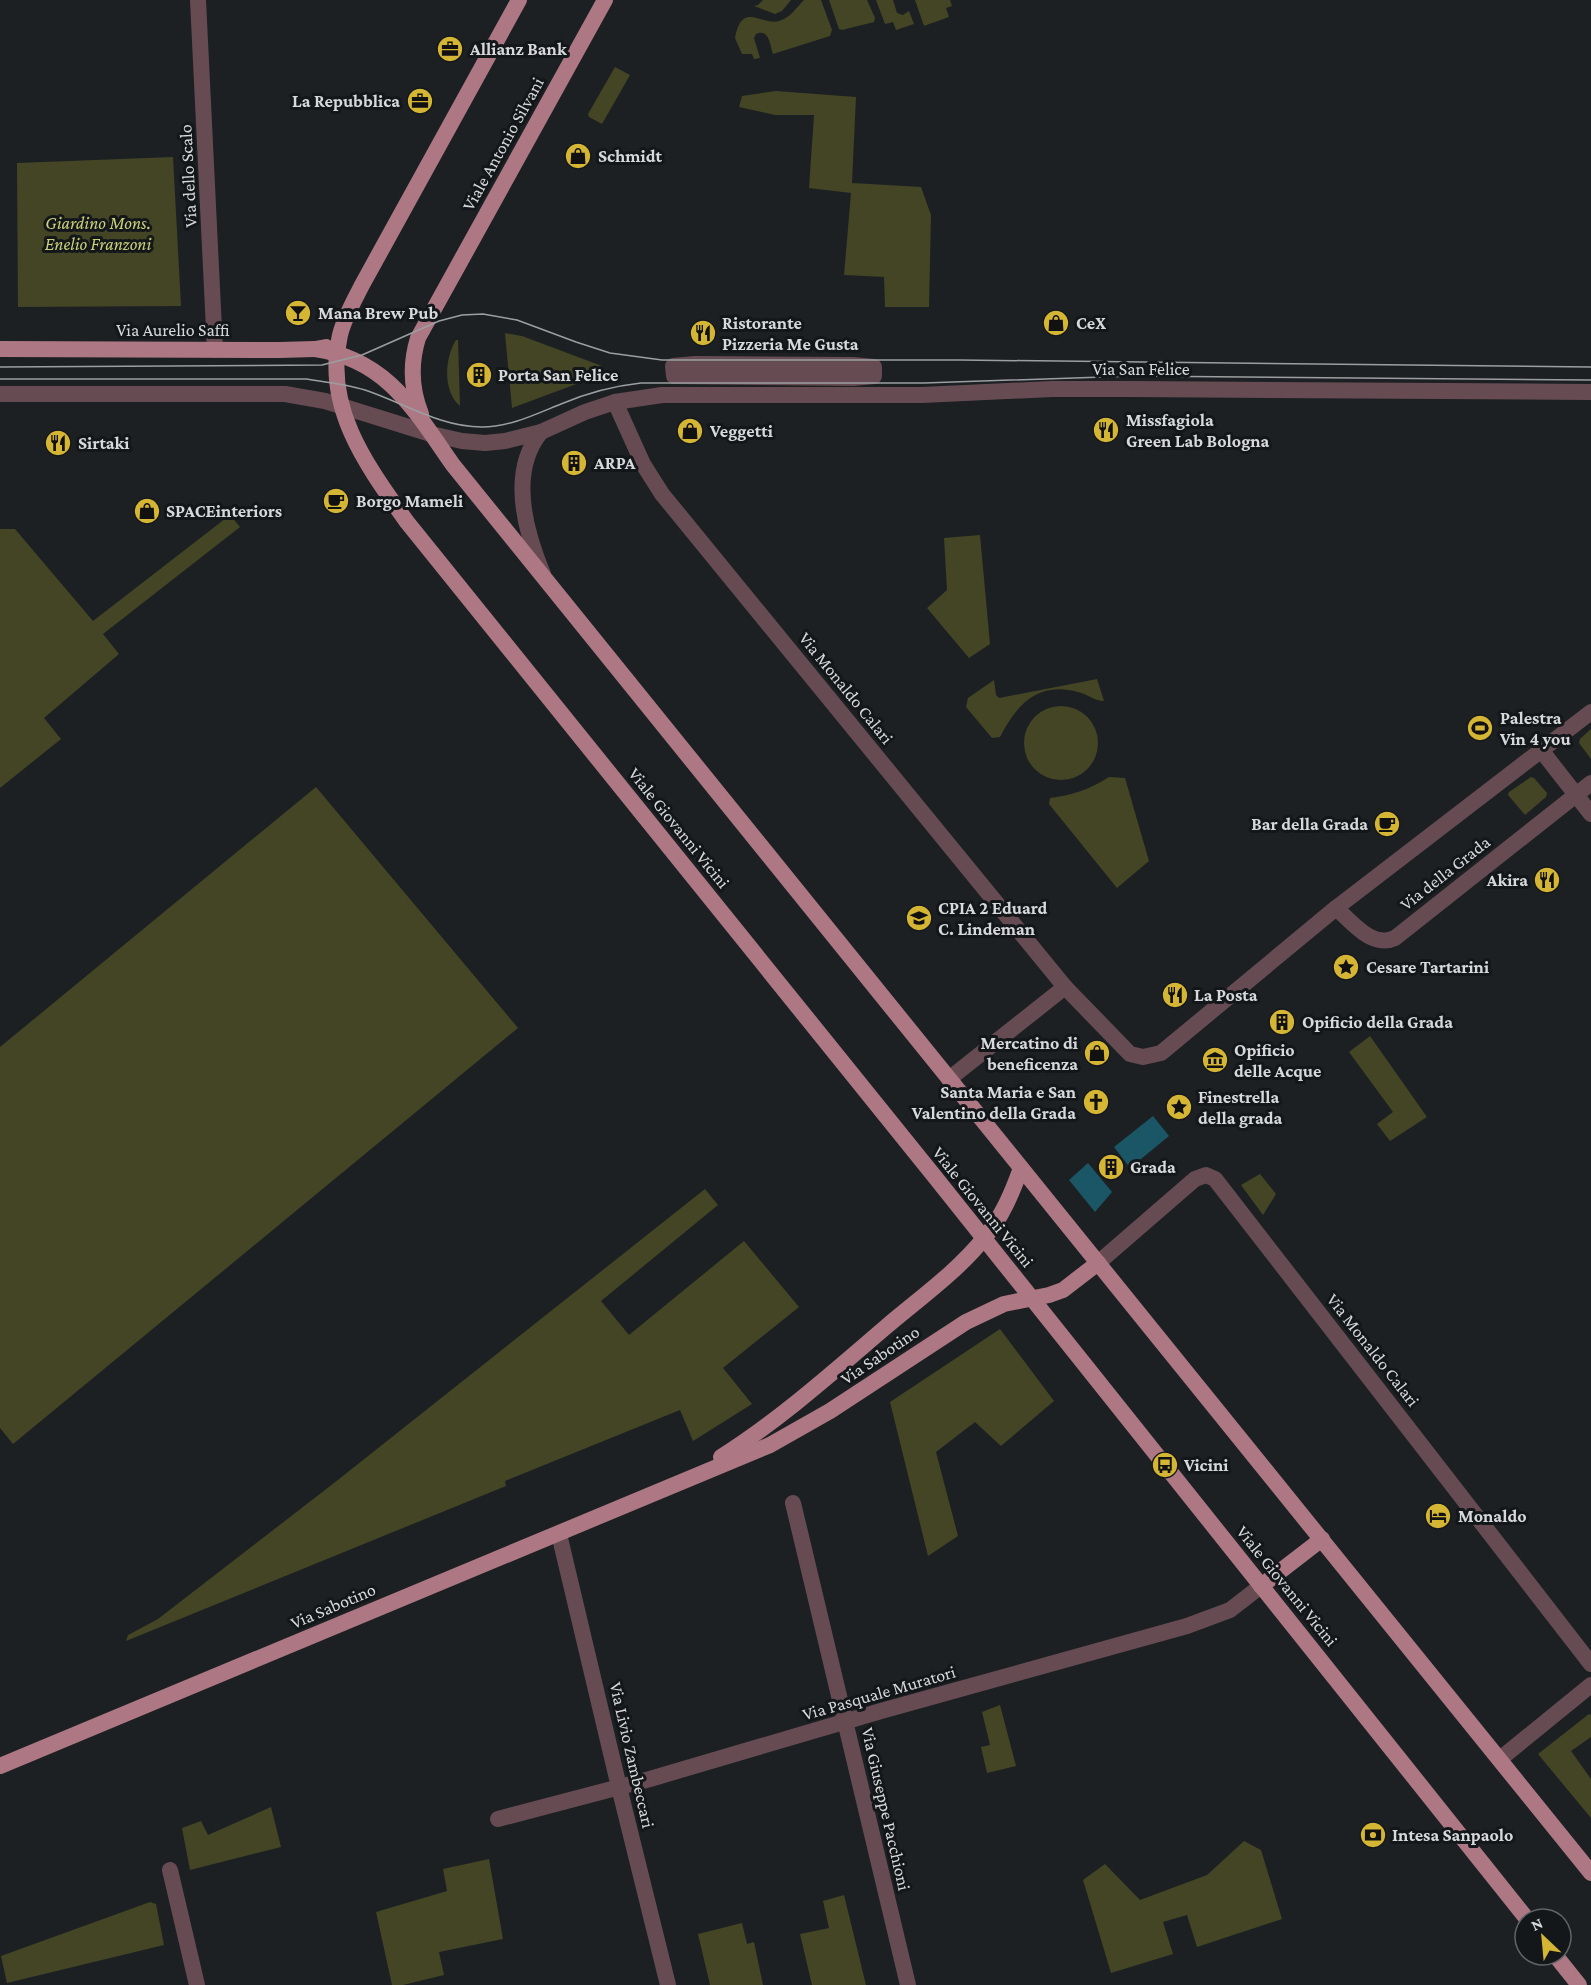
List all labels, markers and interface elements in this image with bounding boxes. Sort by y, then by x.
office icon: Allianz Bank [435,34,465,64]
place label: Allianz Bank [469,39,567,59]
street label: Viale Antonio Silvani [458,74,548,214]
office icon: La Repubblica [405,86,435,116]
place label: La Repubblica [292,91,400,111]
street label: Via dello Scalo [175,124,201,228]
shop icon: Schmidt [563,141,593,171]
place label: Schmidt [598,146,663,166]
park label: Giardino Mons. Enelio Franzoni [45,213,151,254]
bar icon: Mana Brew Pub [283,298,313,328]
place label: Mana Brew Pub [318,303,439,323]
shop icon: CeX [1041,308,1071,338]
place label: Ristorante Pizzeria Me Gusta [722,313,859,354]
place label: CeX [1076,313,1106,333]
restaurant icon: Ristorante Pizzeria Me Gusta [688,318,718,348]
street label: Via Aurelio Saffi [116,320,230,340]
street label: Via San Felice [1092,359,1190,379]
building icon: Porta San Felice [464,360,494,390]
place label: Porta San Felice [498,365,618,385]
place label: Missfagiola Green Lab Bologna [1126,410,1270,451]
restaurant icon: Missfagiola Green Lab Bologna [1091,415,1121,445]
shop icon: Veggetti [675,416,705,446]
place label: Veggetti [709,421,774,441]
restaurant icon: Sirtaki [43,428,73,458]
place label: Sirtaki [78,433,130,453]
building icon: ARPA [559,448,589,478]
place label: ARPA [593,453,636,473]
cafe icon: Borgo Mameli [321,486,351,516]
place label: Borgo Mameli [356,491,464,511]
shop icon: SPACEinteriors [132,496,162,526]
place label: SPACEinteriors [166,501,282,521]
street label: Via Monaldo Calari [795,628,897,748]
place label: Palestra Vin 4 you [1499,708,1571,749]
sports icon: Palestra Vin 4 you [1465,713,1495,743]
street label: Viale Giovanni Vicini [624,764,734,892]
cafe icon: Bar della Grada [1372,809,1402,839]
place label: Bar della Grada [1251,814,1368,834]
street label: Via della Grada [1396,832,1494,914]
restaurant icon: Akira [1532,865,1562,895]
place label: Akira [1486,870,1528,890]
place label: CPIA 2 Eduard C. Lindeman [938,898,1048,939]
school or university icon: CPIA 2 Eduard C. Lindeman [904,903,934,933]
place icon: Cesare Tartarini [1331,952,1361,982]
place label: Cesare Tartarini [1366,957,1490,977]
restaurant icon: La Posta [1160,980,1190,1010]
place label: La Posta [1194,985,1258,1005]
building icon: Opificio della Grada [1267,1007,1297,1037]
place label: Opificio della Grada [1302,1012,1453,1032]
place label: Mercatino di beneficenza [980,1033,1079,1074]
shop icon: Mercatino di beneficenza [1082,1038,1112,1068]
place label: Opificio delle Acque [1234,1040,1321,1081]
museum icon: Opificio delle Acque [1200,1045,1230,1075]
place label: Santa Maria e San Valentino della Grada [911,1082,1077,1123]
church icon: Santa Maria e San Valentino della Grada [1081,1087,1111,1117]
place label: Finestrella della grada [1198,1087,1282,1128]
place icon: Finestrella della grada [1164,1092,1194,1122]
street label: Viale Giovanni Vicini [928,1143,1038,1271]
building icon: Grada [1096,1152,1126,1182]
place label: Grada [1130,1157,1176,1177]
street label: Via Monaldo Calari [1323,1290,1423,1411]
street label: Via Sabotino [837,1321,923,1389]
bus stop icon: Vicini [1150,1450,1180,1480]
place label: Vicini [1183,1455,1229,1475]
hotel icon: Monaldo [1423,1501,1453,1531]
place label: Monaldo [1458,1506,1527,1526]
street label: Viale Giovanni Vicini [1232,1522,1342,1650]
street label: Via Sabotino [287,1579,379,1633]
street label: Via Pasquale Muratori [800,1661,958,1724]
street label: Via Livio Zambeccari [605,1680,659,1830]
street label: Via Giuseppe Pacchioni [858,1726,915,1893]
bank icon: Intesa Sanpaolo [1358,1820,1388,1850]
place label: Intesa Sanpaolo [1392,1825,1513,1845]
north arrow [1513,1907,1573,1967]
text: N [1528,1914,1545,1934]

